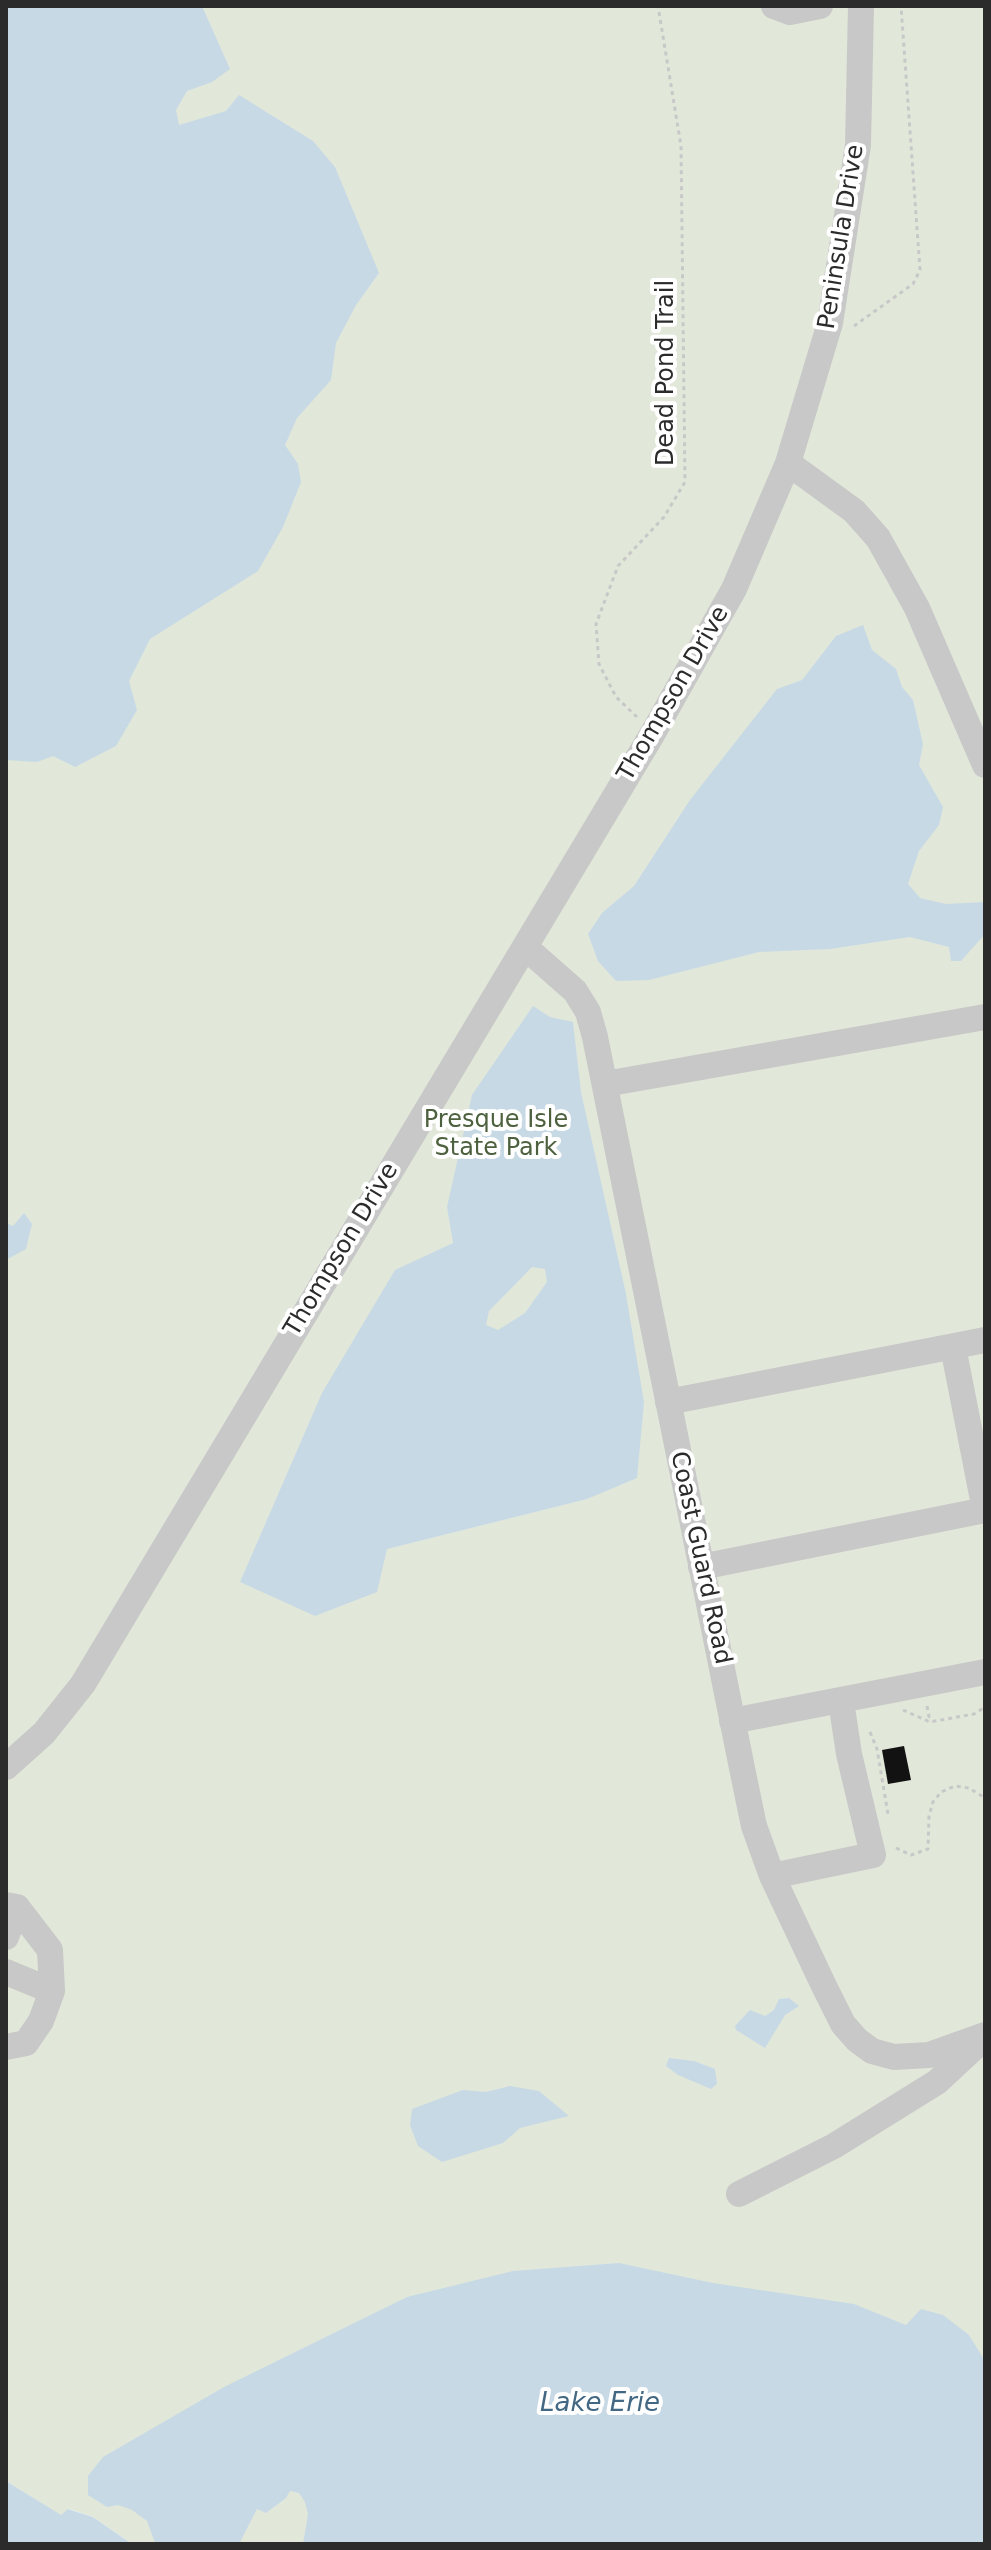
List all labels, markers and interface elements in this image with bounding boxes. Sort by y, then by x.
street label: Peninsula Drive [813,143,871,331]
street label: Dead Pond Trail [653,280,681,466]
street label: Thompson Drive [612,601,736,787]
park label: Presque Isle State Park [424,1107,568,1163]
street label: Thompson Drive [279,1158,405,1342]
street label: Coast Guard Road [663,1449,737,1667]
water label: Lake Erie [540,2388,660,2420]

